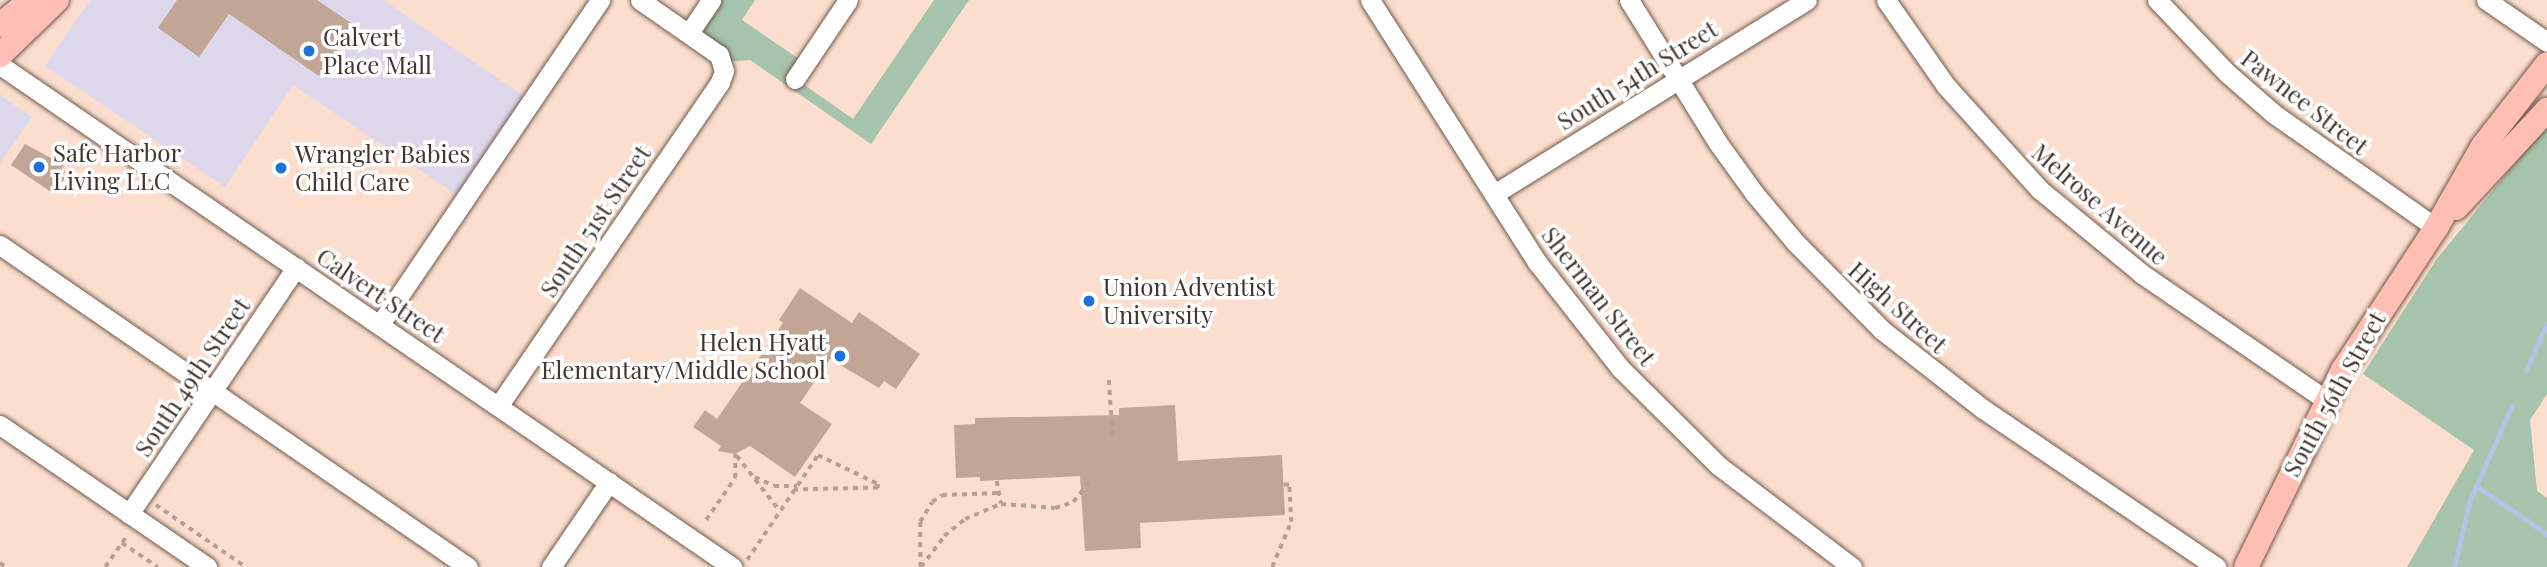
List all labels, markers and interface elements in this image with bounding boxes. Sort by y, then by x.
street label: South 54th Street [1552,14,1722,136]
place label: Calvert Place Mall [323,23,432,79]
marker: Calvert Place Mall [301,43,317,59]
street label: Pawnee Street [2236,43,2374,161]
street label: Melrose Avenue [2026,137,2174,271]
place label: Safe Harbor Living LLC [53,139,181,195]
place label: Wrangler Babies Child Care [295,140,471,196]
street label: South 51st Street [534,140,656,302]
marker: Safe Harbor Living LLC [31,159,47,175]
marker: Wrangler Babies Child Care [273,160,289,176]
street label: Sherman Street [1536,221,1662,371]
street label: Calvert Street [311,242,451,348]
street label: High Street [1843,255,1953,359]
place label: Union Adventist University [1103,273,1276,329]
street label: South 49th Street [128,292,256,462]
marker: Union Adventist University [1081,293,1097,309]
street label: South 56th Street [2277,307,2391,481]
place label: Helen Hyatt Elementary/Middle School [541,328,826,384]
marker: Helen Hyatt Elementary/Middle School [832,348,848,364]

